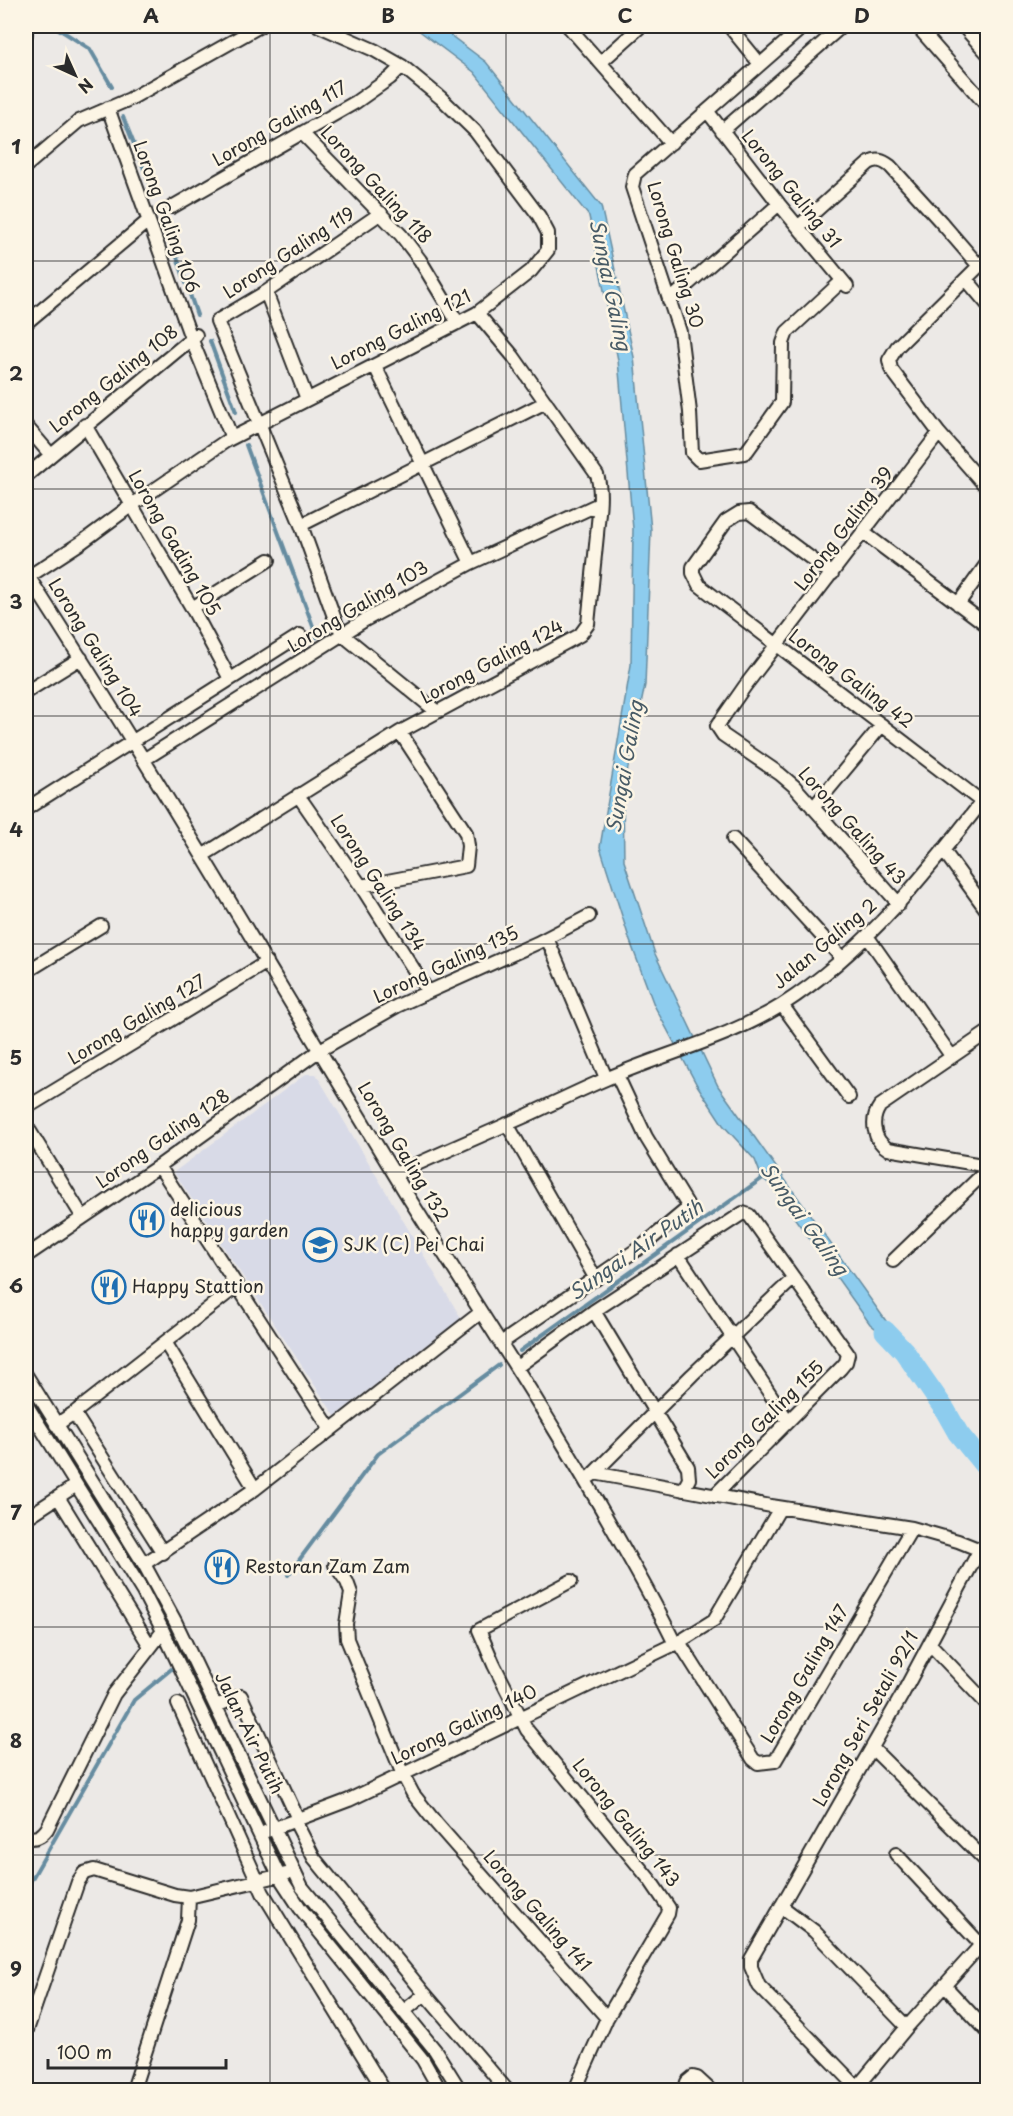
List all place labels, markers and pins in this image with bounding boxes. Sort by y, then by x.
place label: delicious happy garden [170,1195,289,1243]
restaurant icon: delicious happy garden [129,1202,165,1238]
school or university icon: SJK (C) Pei Chai [302,1227,338,1263]
place label: SJK (C) Pei Chai [343,1230,485,1257]
restaurant icon: Happy Stattion [91,1269,127,1305]
place label: Happy Stattion [132,1272,264,1299]
restaurant icon: Restoran Zam Zam [204,1549,240,1585]
place label: Restoran Zam Zam [245,1552,410,1579]

